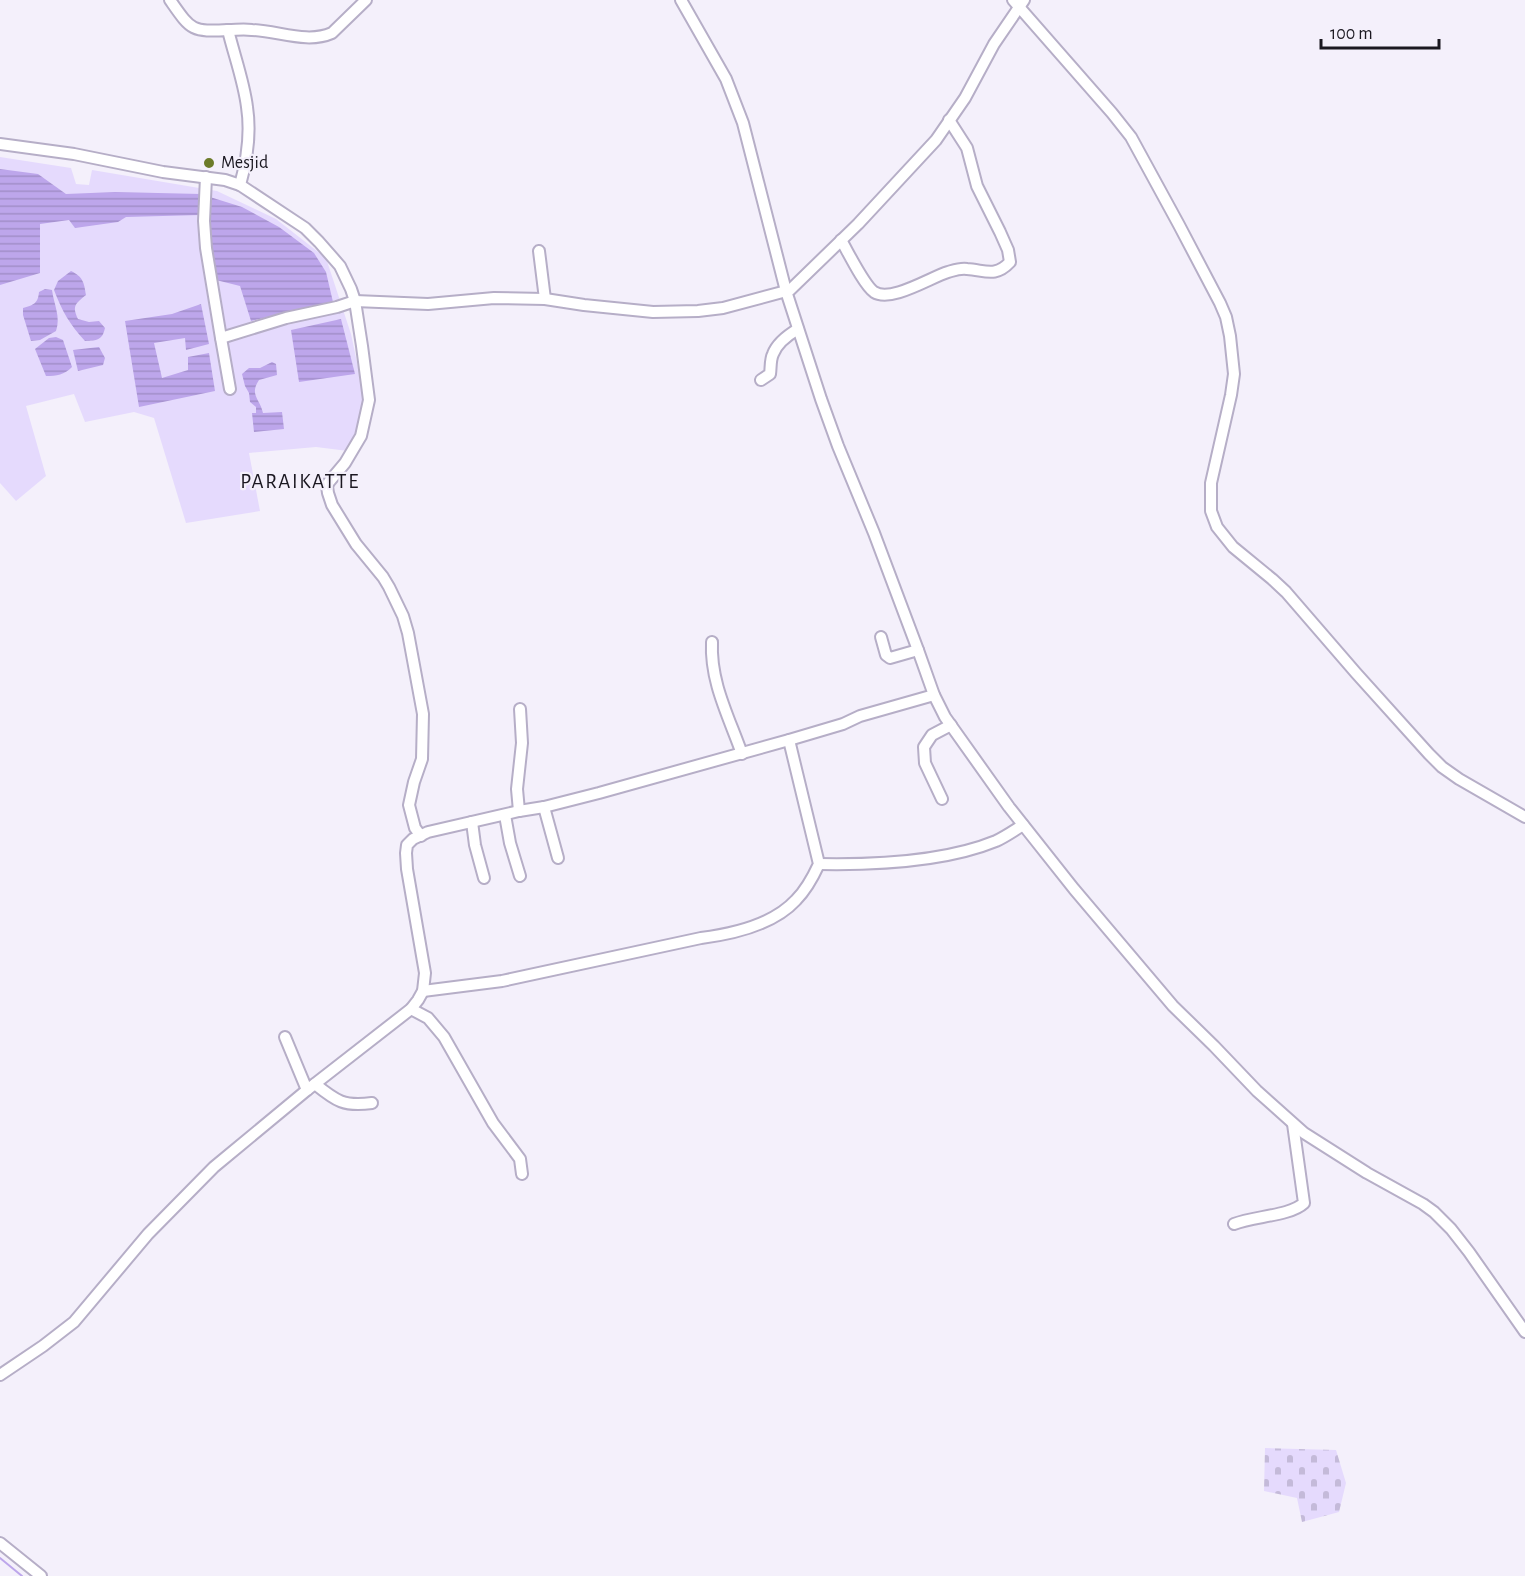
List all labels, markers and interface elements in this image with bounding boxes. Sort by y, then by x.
scale bar [1321,12,1440,50]
text: 100 m [1330,25,1373,43]
place label: Mesjid [221,154,268,172]
marker: Mesjid [202,156,216,170]
district label: PARAIKATTE [240,471,360,492]

